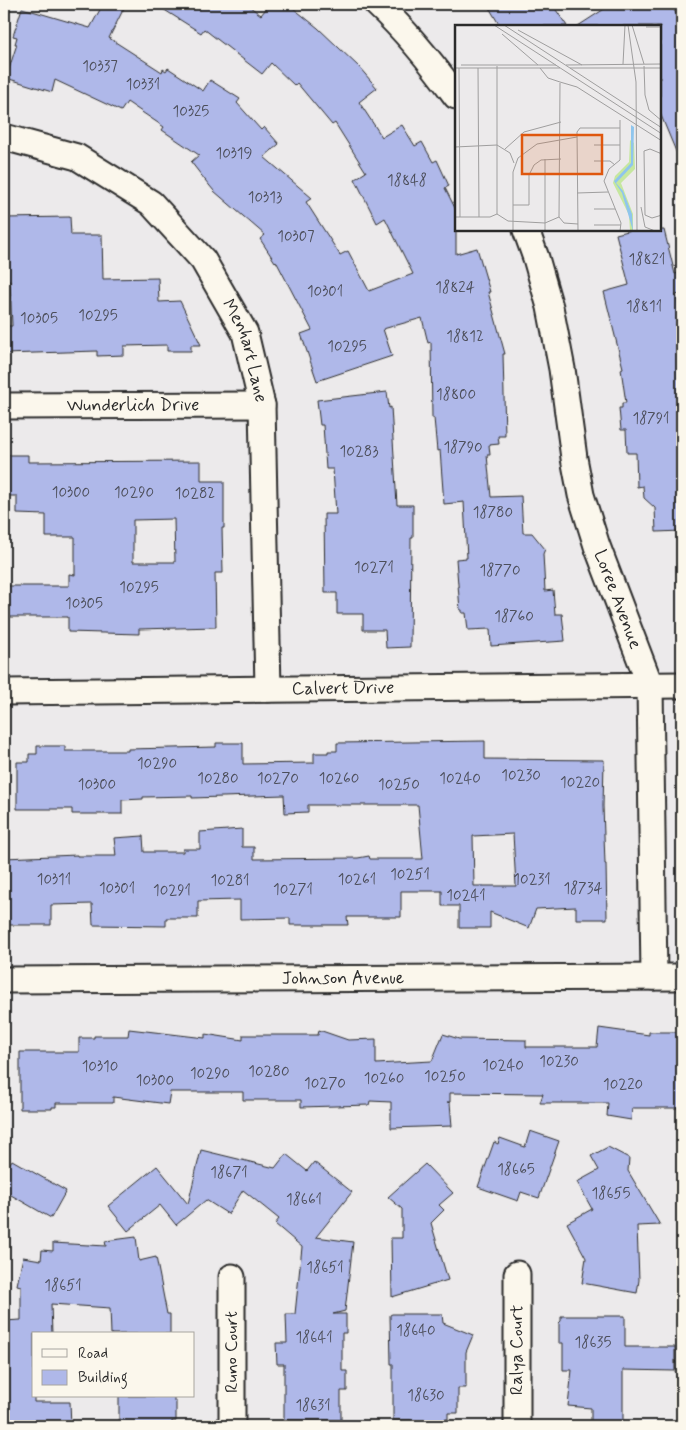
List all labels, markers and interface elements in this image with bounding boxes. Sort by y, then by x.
inset map [455,25,661,231]
house number: 10337 [82,57,118,77]
house number: 10331 [126,75,160,95]
house number: 10325 [173,102,209,122]
house number: 10319 [215,144,253,164]
house number: 18848 [387,171,427,191]
house number: 10313 [248,188,282,208]
house number: 10307 [277,227,315,247]
house number: 18821 [629,250,665,270]
house number: 18824 [435,278,475,298]
house number: 10301 [307,282,343,302]
street label: Menhart Lane [216,295,273,405]
house number: 18811 [626,297,662,317]
house number: 10295 [78,306,118,326]
house number: 10305 [20,309,58,329]
house number: 18812 [446,327,484,347]
house number: 10295 [327,337,367,357]
house number: 18800 [436,385,476,405]
street label: Wunderlich Drive [67,393,199,418]
house number: 18791 [632,409,670,429]
house number: 18790 [443,438,483,458]
house number: 10283 [339,442,379,462]
house number: 10300 [52,483,90,503]
house number: 10290 [114,483,154,503]
house number: 10282 [175,484,215,504]
house number: 18780 [473,503,513,523]
street label: Loree Avenue [588,547,647,653]
house number: 10271 [354,558,394,578]
house number: 18770 [480,561,520,581]
house number: 10295 [119,578,159,598]
house number: 10305 [65,594,103,614]
house number: 18760 [494,607,534,627]
street label: Calvert Drive [292,676,394,701]
house number: 10290 [137,754,177,774]
house number: 10230 [501,766,541,786]
house number: 10280 [197,769,239,789]
house number: 10270 [257,769,299,789]
house number: 10260 [319,769,359,789]
house number: 10240 [439,769,481,789]
house number: 10220 [560,773,600,793]
house number: 10300 [78,775,116,795]
house number: 10250 [378,775,420,795]
house number: 10251 [390,865,430,885]
house number: 10311 [37,870,71,890]
house number: 10261 [338,870,376,890]
house number: 10231 [513,870,551,890]
house number: 10281 [210,871,250,891]
house number: 10301 [99,879,135,899]
house number: 18734 [563,879,603,899]
house number: 10271 [273,880,313,900]
house number: 10291 [153,881,191,901]
house number: 10241 [446,886,486,906]
street label: Johnson Avenue [282,966,404,991]
house number: 10230 [539,1052,579,1072]
house number: 10240 [482,1056,524,1076]
house number: 10310 [82,1057,118,1077]
house number: 10280 [248,1062,290,1082]
house number: 10290 [190,1064,230,1084]
house number: 10250 [424,1067,466,1087]
house number: 10260 [364,1069,404,1089]
house number: 10300 [136,1071,174,1091]
house number: 10270 [304,1074,346,1094]
house number: 10220 [603,1075,643,1095]
house number: 18665 [497,1160,535,1180]
house number: 18671 [210,1163,248,1183]
house number: 18655 [592,1184,631,1204]
house number: 18661 [286,1190,322,1210]
house number: 18651 [306,1258,344,1278]
house number: 18651 [44,1276,82,1296]
street label: Ralya Court [505,1305,529,1395]
street label: Runo Court [220,1311,244,1393]
house number: 18640 [396,1321,436,1341]
house number: 18641 [295,1328,333,1348]
legend [32,1332,195,1398]
house number: 18635 [575,1333,611,1353]
text: Road [78,1344,108,1364]
text: Building [78,1368,128,1389]
house number: 18630 [407,1386,445,1406]
house number: 18631 [295,1396,331,1416]

